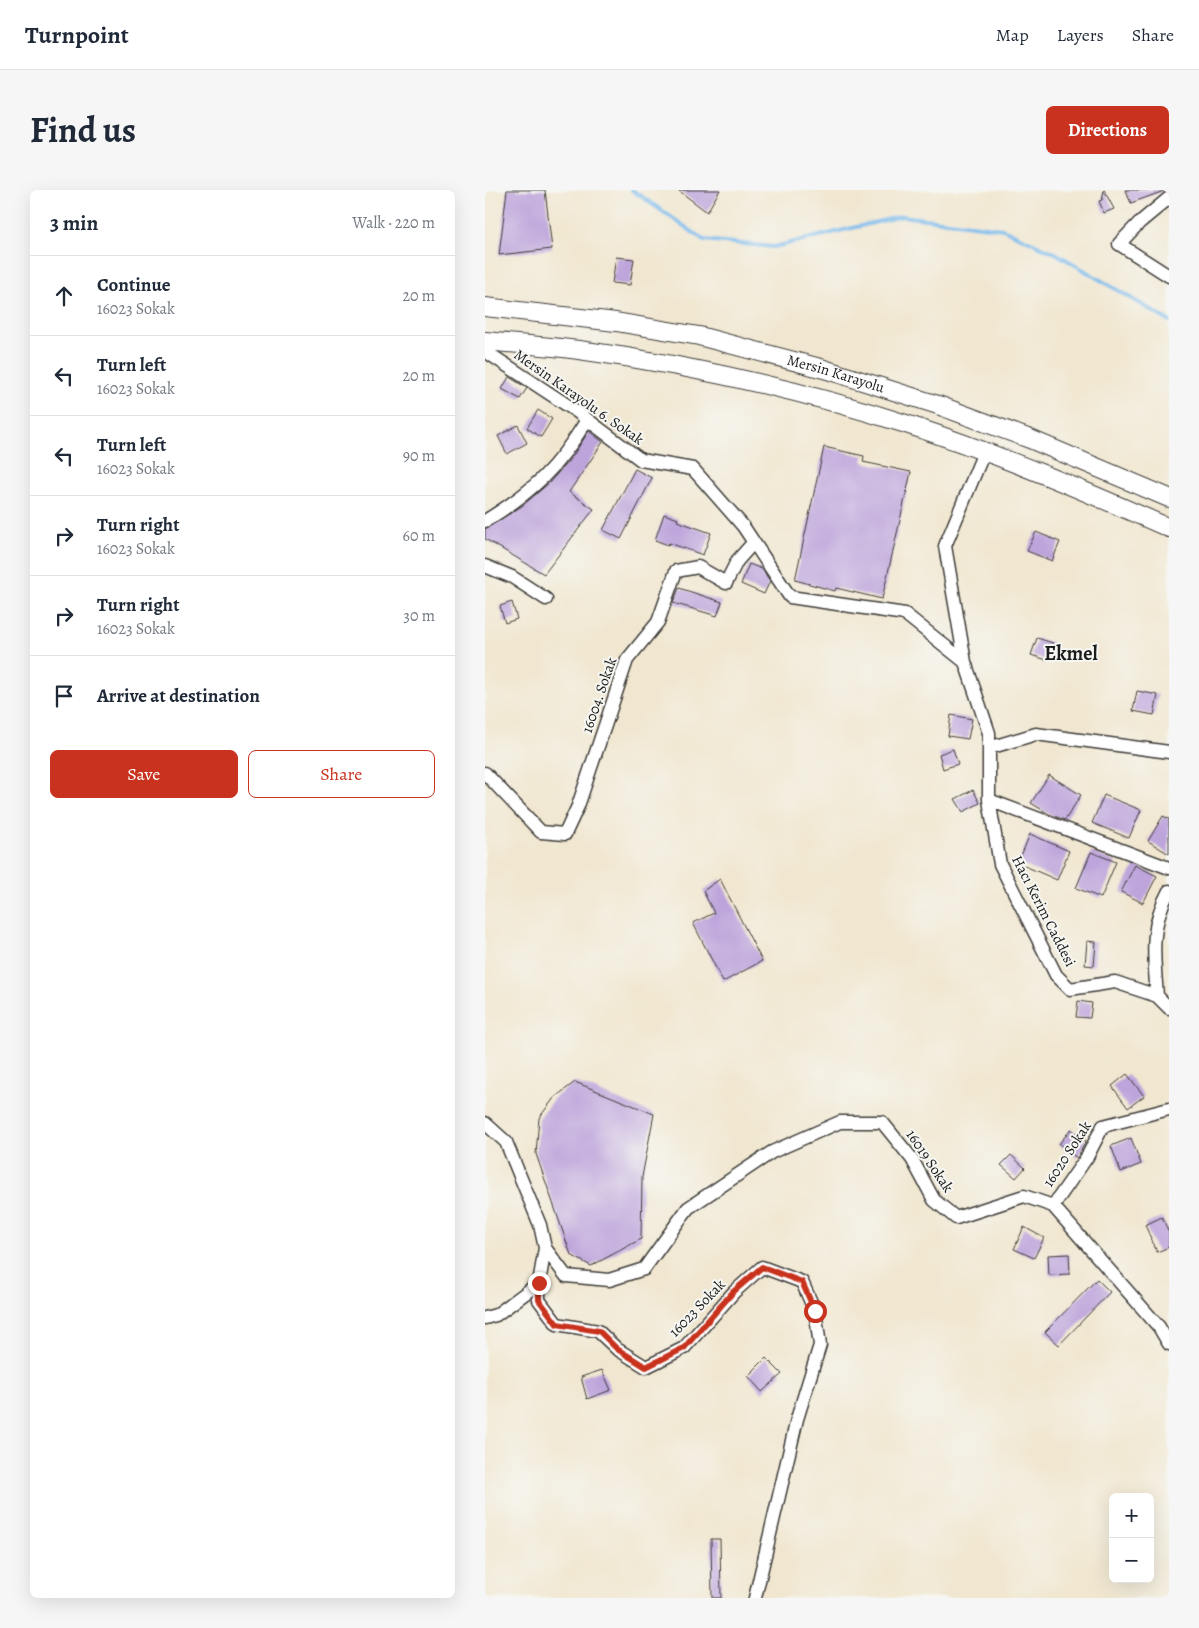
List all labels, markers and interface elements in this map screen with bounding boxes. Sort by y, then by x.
text: Turnpoint [25,19,129,51]
text: Map [996,23,1029,47]
text: Layers [1057,23,1104,47]
text: Share [1132,23,1174,47]
text: Find us [30,106,136,154]
button: Directions [1046,106,1169,154]
text: 3 min [50,209,98,237]
text: Walk · 220 m [352,212,435,234]
text: Continue [97,272,171,298]
icon: ahead [50,282,78,310]
text: 20 m [402,285,435,307]
text: 16023 Sokak [97,298,175,320]
street label: Mersin Karayolu 6. Sokak [510,345,648,450]
street label: Mersin Karayolu [785,350,888,398]
text: Turn left [97,352,166,378]
icon: left [50,362,78,390]
text: 20 m [402,365,435,387]
text: 16023 Sokak [97,378,175,400]
text: Turn left [97,432,166,458]
icon: left [50,442,78,470]
text: 90 m [403,445,435,467]
text: 16023 Sokak [97,458,175,480]
text: Turn right [97,512,179,538]
icon: right [50,522,78,550]
text: 60 m [403,525,435,547]
text: 16023 Sokak [97,538,175,560]
text: Turn right [97,592,179,618]
icon: right [50,602,78,630]
text: 30 m [403,605,435,627]
text: 16023 Sokak [97,618,175,640]
district label: Ekmel [1044,640,1098,667]
street label: 16004. Sokak [577,654,621,736]
icon: arrive [50,682,78,710]
text: Arrive at destination [97,683,260,709]
button: Save [50,750,238,798]
button: Share [248,750,435,798]
street label: Hacı Kerim Caddesi [1007,852,1081,970]
street label: 16020 Sokak [1038,1117,1096,1191]
street label: 16019 Sokak [902,1126,959,1197]
route end [528,1272,551,1295]
street label: 16023 Sokak [664,1274,730,1341]
route start [804,1300,827,1323]
map controls [1109,1493,1154,1583]
button: + [1109,1493,1154,1538]
button: − [1109,1538,1154,1583]

